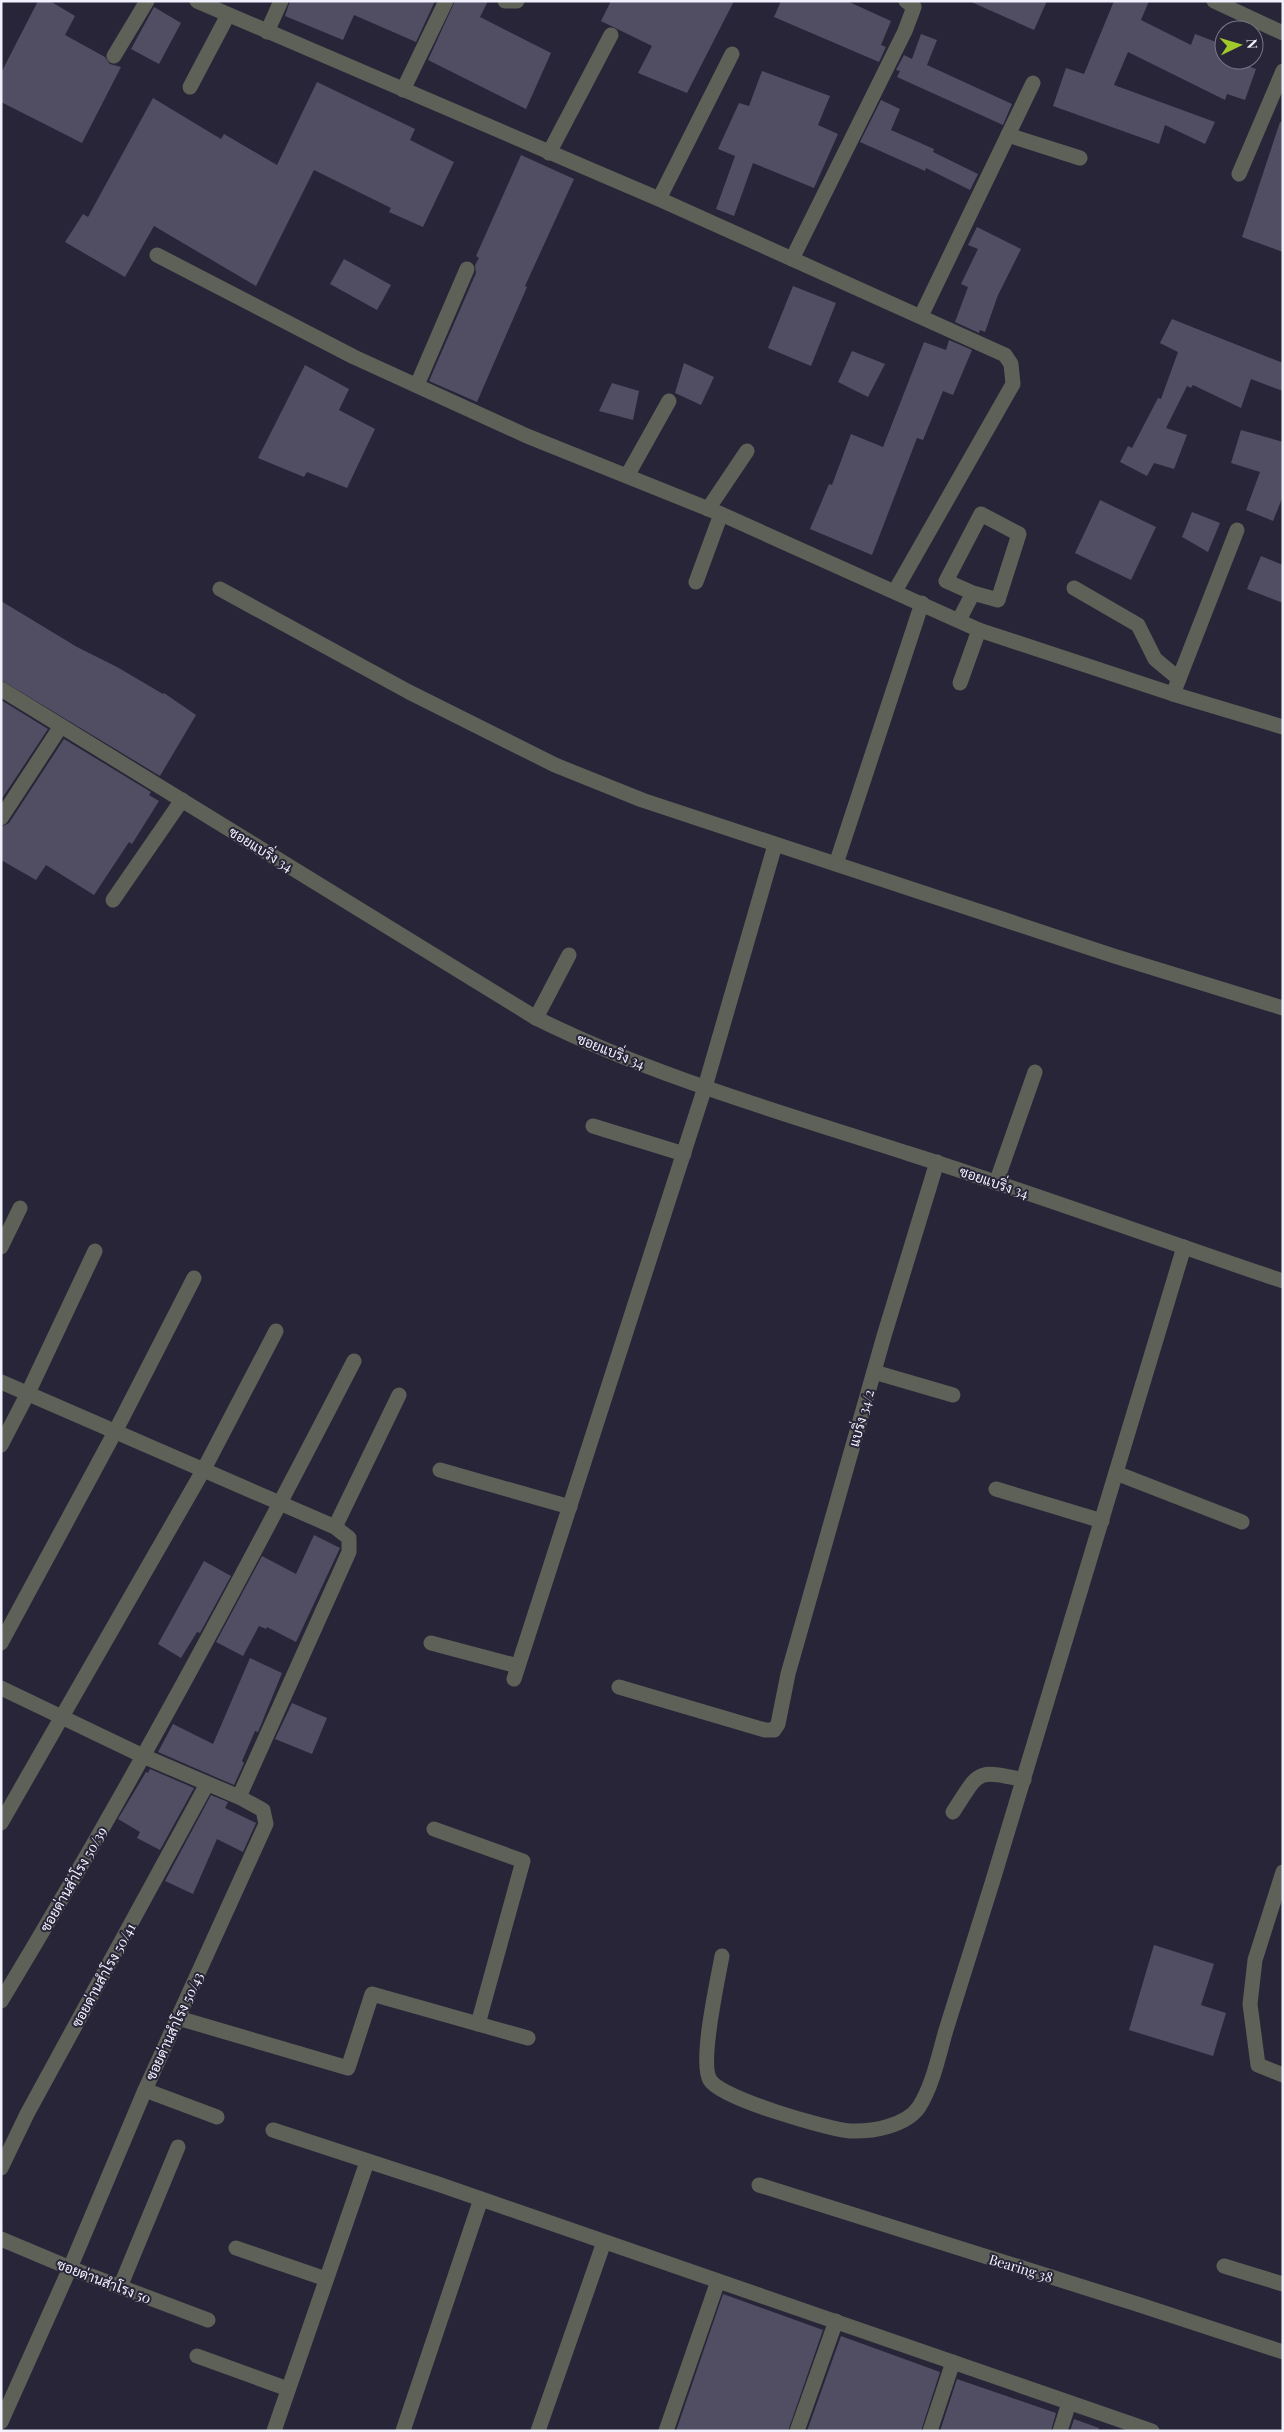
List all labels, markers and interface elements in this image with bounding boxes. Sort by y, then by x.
north arrow [1214,20,1264,70]
text: N [1243,38,1262,50]
street label: ซอยแบริ่ง 34 [226,821,297,876]
street label: ซอยแบริ่ง 34 [574,1027,648,1073]
street label: ซอยแบริ่ง 34 [957,1160,1032,1203]
street label: แบริ่ง 34/2 [842,1387,878,1449]
street label: ซอยด่านสำโรง 50/39 [35,1823,111,1935]
street label: ซอยด่านสำโรง 50/41 [67,1920,139,2030]
street label: ซอยด่านสำโรง 50/43 [141,1969,207,2083]
street label: Bearing 38 [987,2249,1055,2287]
street label: ซอยด่านสำโรง 50 [54,2254,154,2308]

